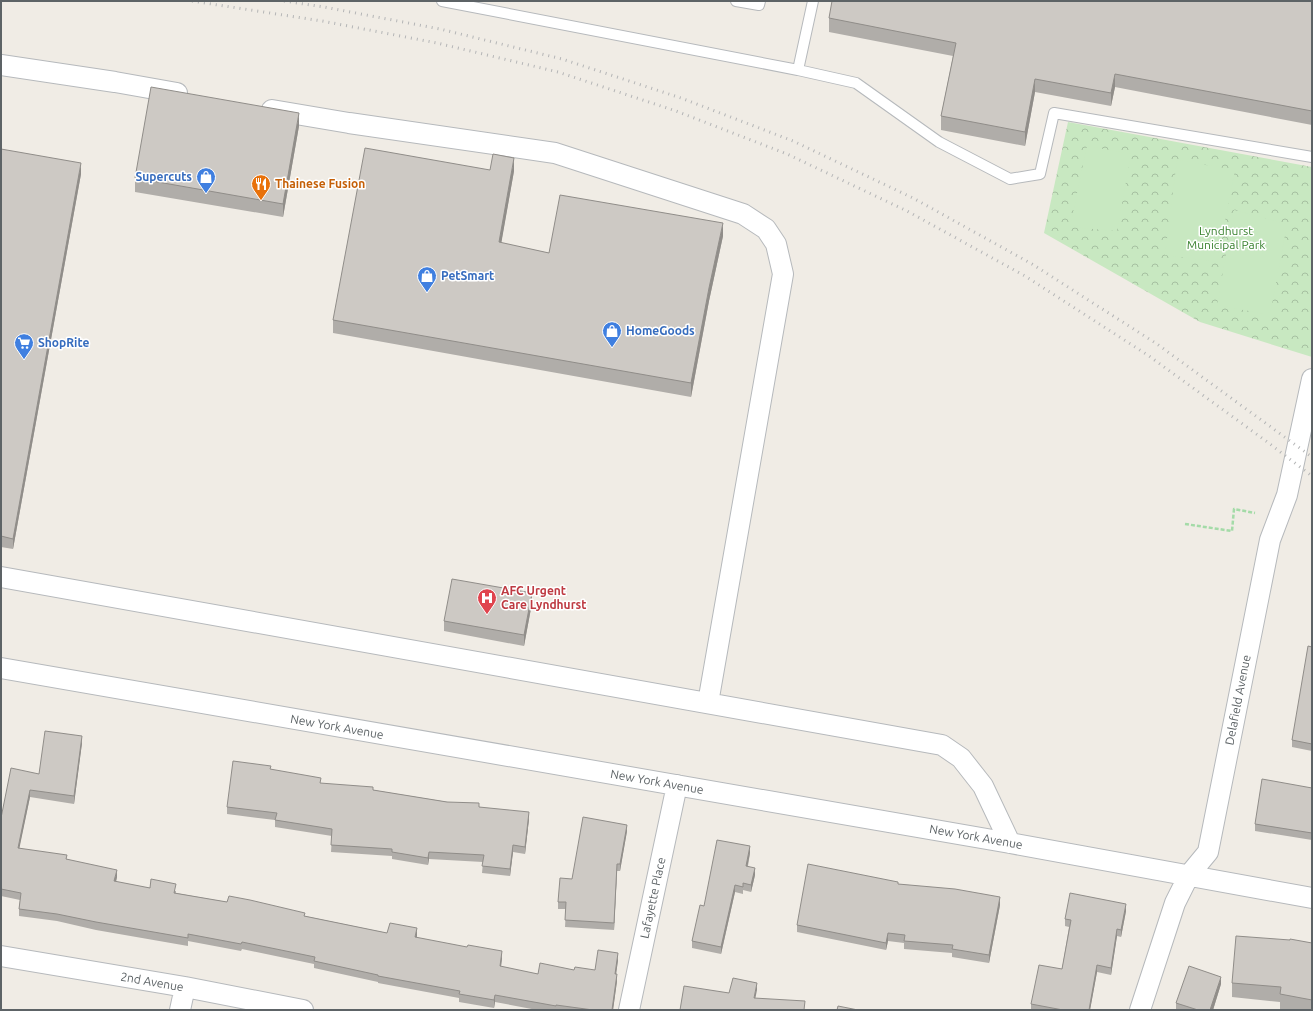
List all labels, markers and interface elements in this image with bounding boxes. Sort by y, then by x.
shop icon: Supercuts [195,166,217,194]
place label: Supercuts [135,170,192,183]
restaurant icon: Thainese Fusion [250,173,272,201]
place label: Thainese Fusion [275,177,365,190]
park label: Lyndhurst Municipal Park [1187,224,1265,251]
shop icon: PetSmart [416,265,438,293]
place label: PetSmart [441,269,494,282]
shop icon: HomeGoods [601,320,623,348]
place label: HomeGoods [626,324,695,337]
supermarket icon: ShopRite [13,332,35,360]
place label: ShopRite [38,336,89,349]
place label: AFC Urgent Care Lyndhurst [501,584,586,611]
hospital icon: AFC Urgent Care Lyndhurst [476,587,498,615]
street label: Delafield Avenue [1222,654,1253,746]
street label: New York Avenue [289,712,385,741]
street label: New York Avenue [609,767,705,796]
street label: New York Avenue [928,822,1024,851]
street label: Lafayette Place [638,856,667,940]
street label: 2nd Avenue [120,970,185,993]

